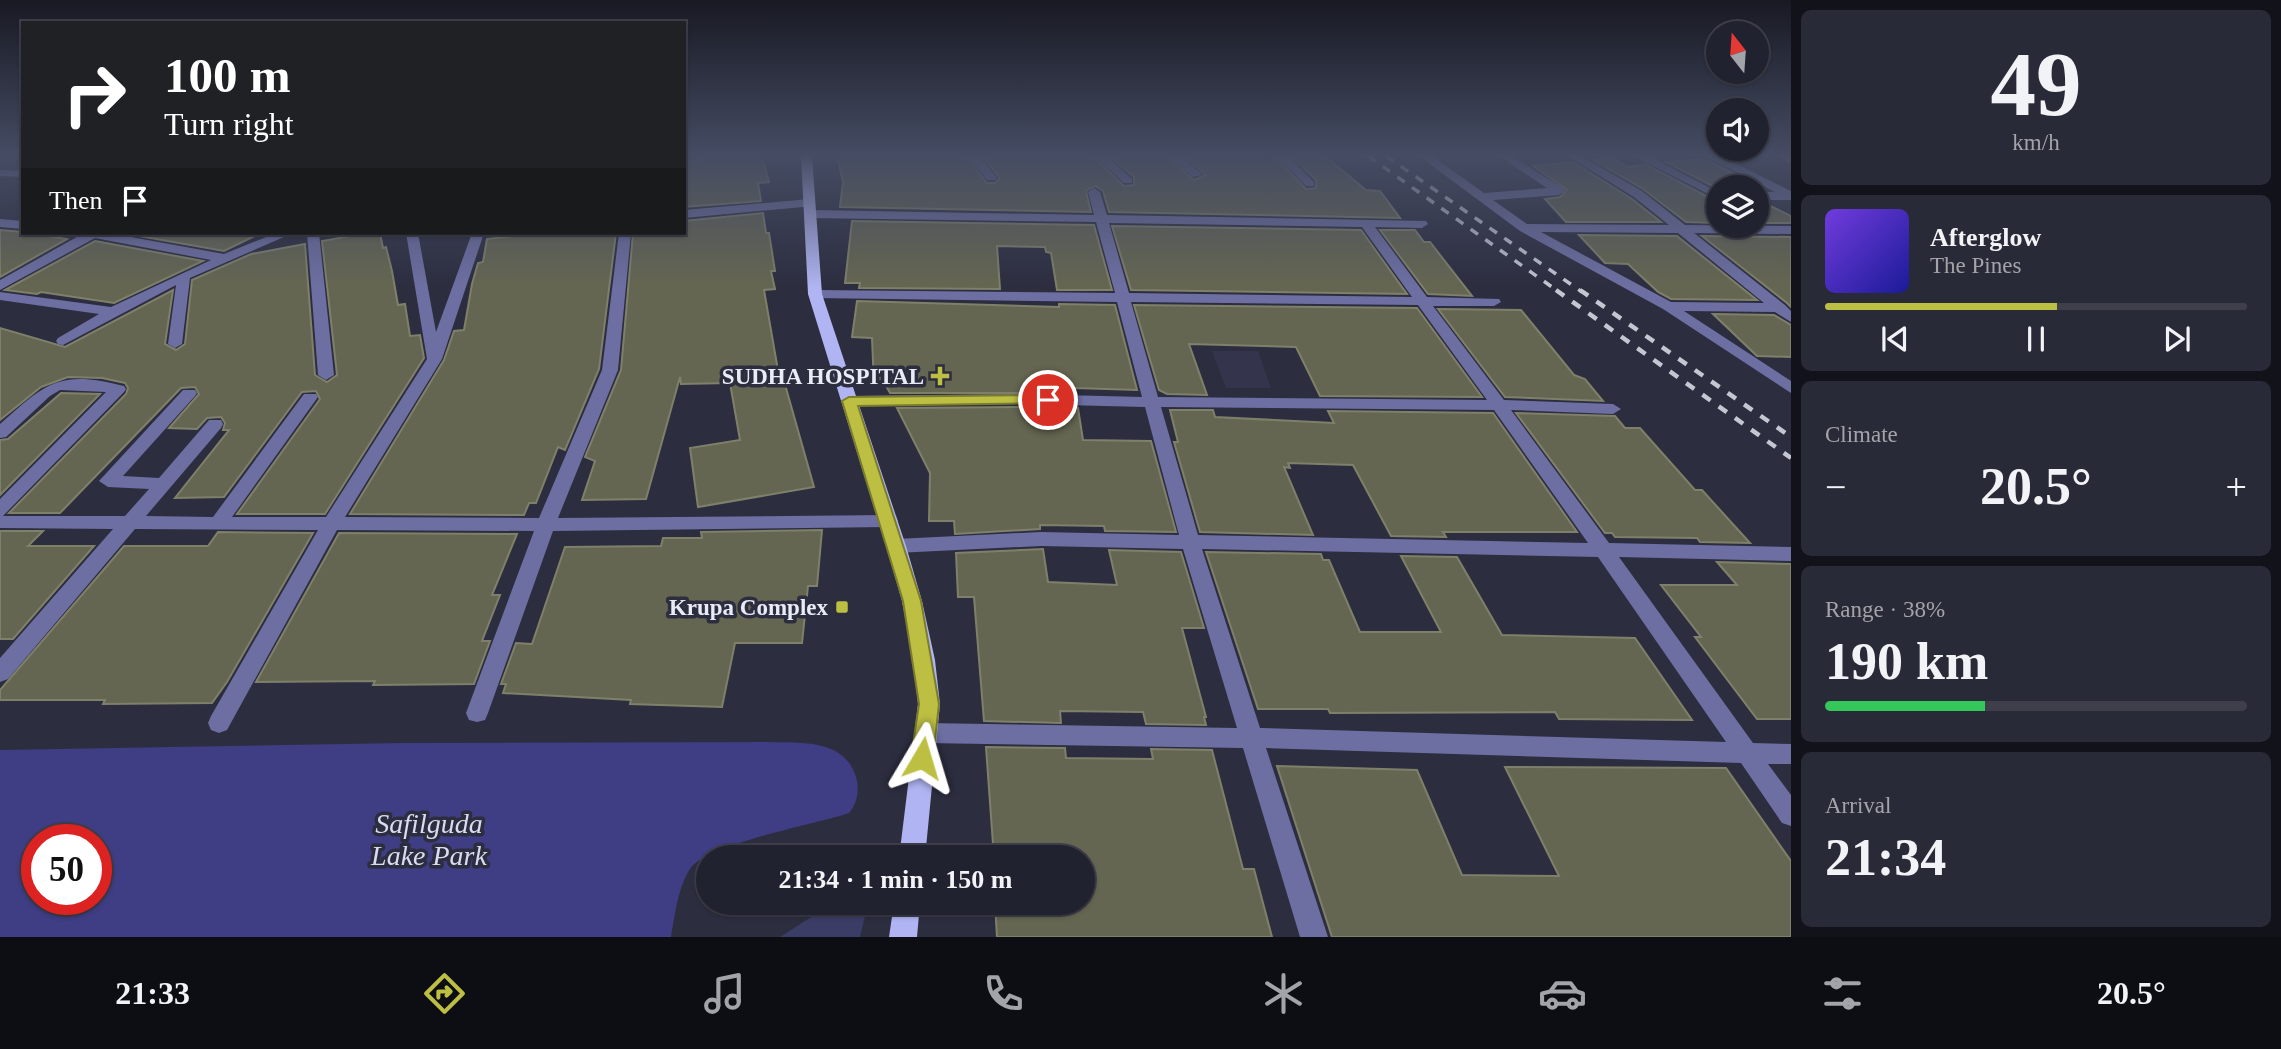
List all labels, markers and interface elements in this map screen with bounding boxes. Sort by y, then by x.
north arrow [1706,21,1769,84]
map controls [1706,21,1769,238]
text: 49 [1991,34,2082,135]
text: 100 m [164,48,291,103]
icon: right [49,49,140,140]
button: sound [1706,98,1769,161]
text: Turn right [164,106,294,142]
text: km/h [2012,130,2060,155]
button: layers [1706,175,1769,238]
icon: arrive [116,182,154,220]
text: Then [49,186,102,215]
text: Afterglow [1930,223,2041,252]
text: The Pines [1930,253,2021,278]
icon: previous [1876,320,1914,358]
icon: pause [2017,320,2055,358]
icon: next [2158,320,2196,358]
place label: SUDHA HOSPITAL [722,364,924,389]
marker: SUDHA HOSPITAL [930,366,950,386]
pin [1018,370,1078,430]
icon: arrive [1029,381,1067,419]
text: Climate [1825,422,1898,447]
text: 20.5° [1980,458,2092,515]
text: − [1825,466,1846,508]
text: + [2226,466,2247,508]
place label: Krupa Complex [669,595,828,620]
text: Range · 38% [1825,597,1945,622]
marker: Krupa Complex [834,599,850,615]
text: 190 km [1825,633,1988,690]
position arrow [885,721,959,795]
text: Arrival [1825,793,1891,818]
water label: Safilguda Lake Park [370,808,487,871]
speed limit sign: 50 [21,824,112,915]
text: 21:34 [1825,829,1946,886]
text: 21:34 · 1 min · 150 m [779,865,1013,894]
icon: directions [420,969,469,1018]
icon: music [700,969,749,1018]
icon: phone [979,969,1028,1018]
icon: climate [1259,969,1308,1018]
icon: car [1538,969,1587,1018]
icon: filters [1818,969,1867,1018]
text: 21:33 [115,975,190,1011]
text: 20.5° [2097,975,2166,1011]

